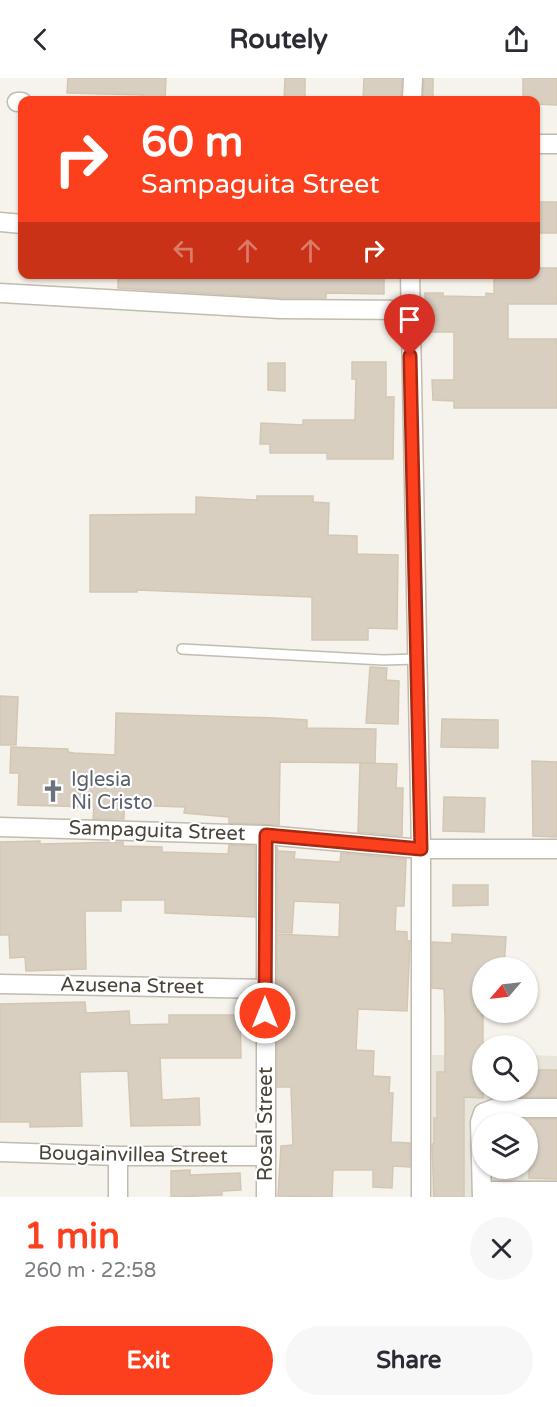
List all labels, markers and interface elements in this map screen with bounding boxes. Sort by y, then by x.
icon: back [24,23,57,56]
text: Routely [229,23,328,56]
icon: share [500,23,533,56]
text: 60 m [141,117,243,168]
icon: right [42,120,120,198]
text: Sampaguita Street [141,168,380,201]
icon: left [168,234,201,267]
icon: ahead [231,234,264,267]
icon: ahead [294,234,327,267]
icon: right [357,234,390,267]
pin [384,294,435,356]
icon: arrive [393,303,426,336]
place label: Iglesia Ni Cristo [71,768,153,815]
church icon: Iglesia Ni Cristo [40,778,66,804]
street label: Sampaguita Street [68,816,246,846]
north arrow [472,957,538,1023]
map controls [472,957,538,1179]
street label: Azusena Street [60,973,204,999]
position arrow [233,981,297,1045]
button: search [472,1035,538,1101]
street label: Rosal Street [254,1066,278,1181]
button: layers [472,1113,538,1179]
street label: Bougainvillea Street [38,1141,228,1169]
text: 1 min [24,1215,120,1258]
button: close [470,1217,533,1280]
text: 260 m · 22:58 [24,1259,156,1283]
button: Exit [24,1326,273,1395]
button: Share [285,1326,533,1395]

